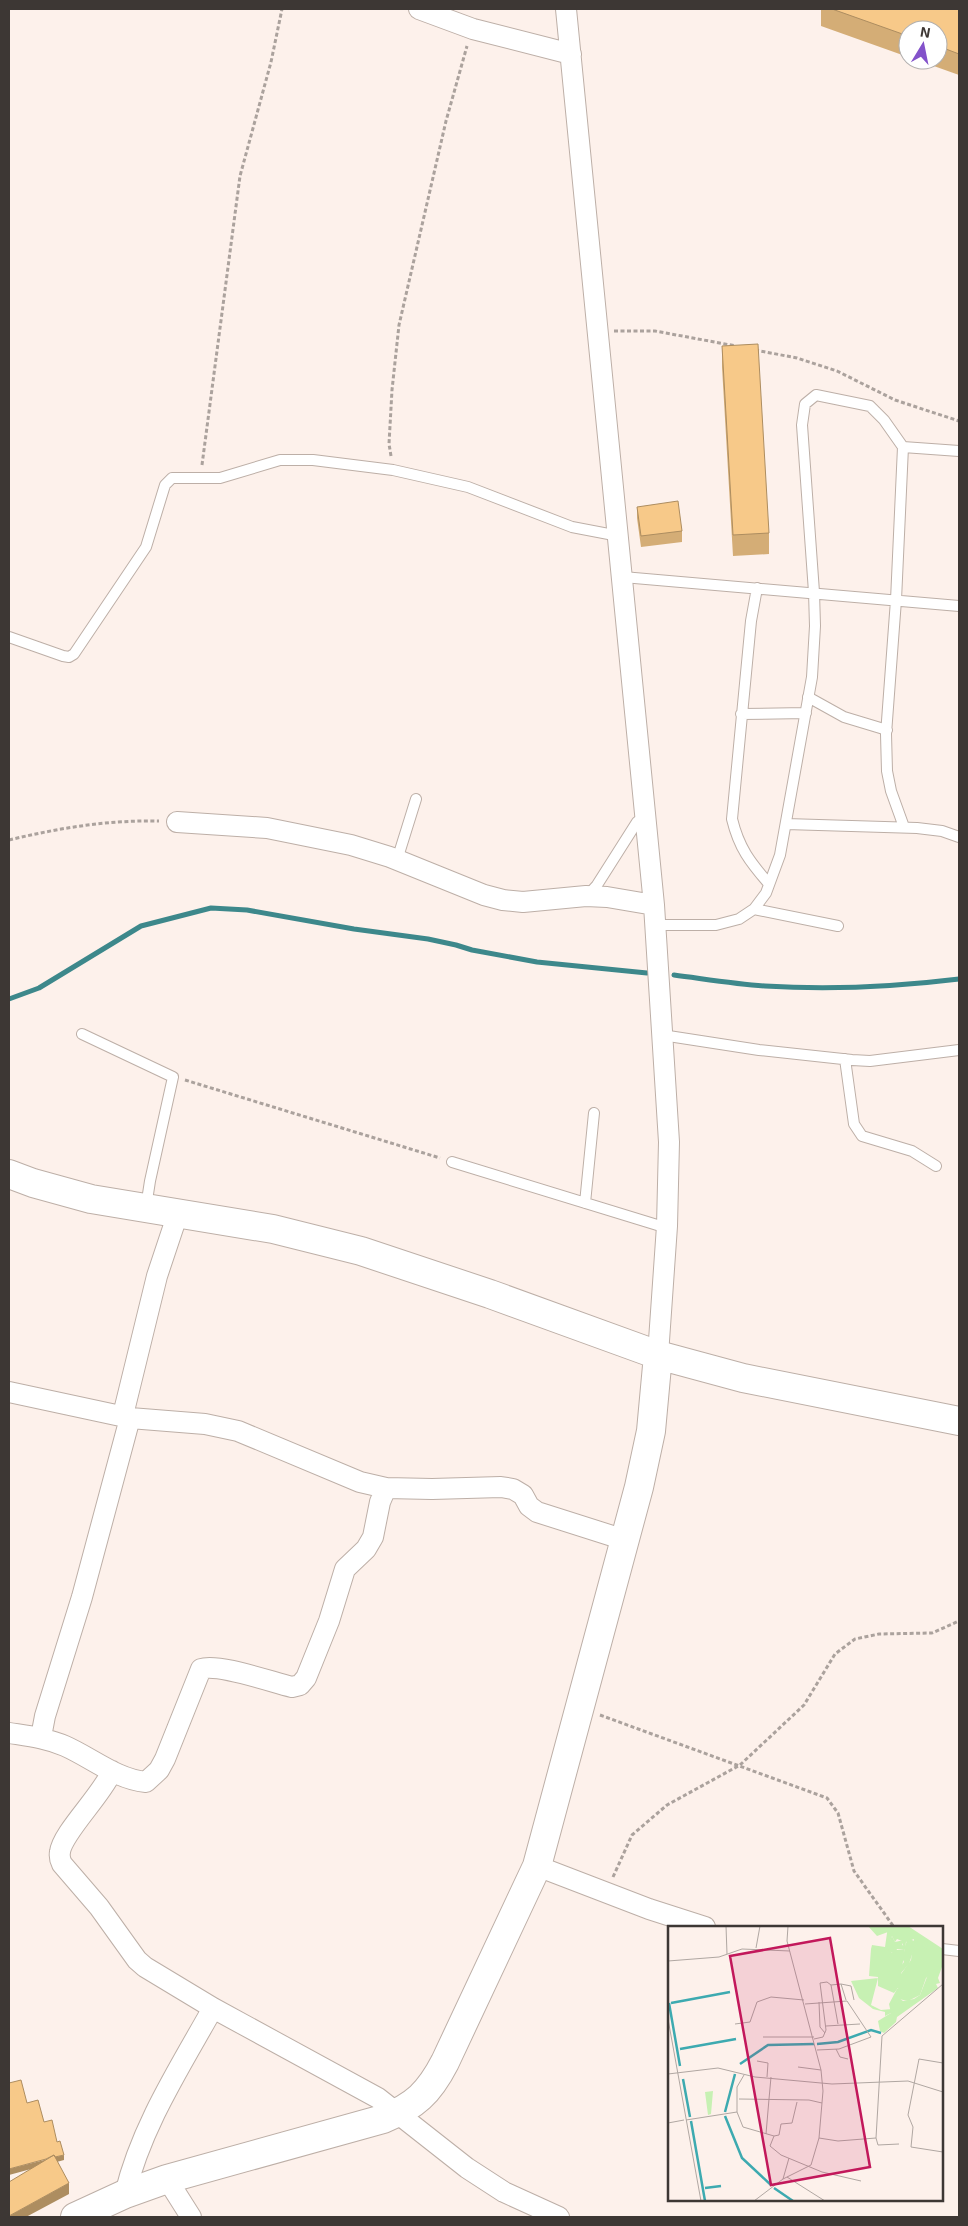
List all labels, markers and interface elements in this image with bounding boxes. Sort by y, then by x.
north arrow [898,20,948,70]
text: N [919,22,932,41]
inset map [668,1926,943,2201]

